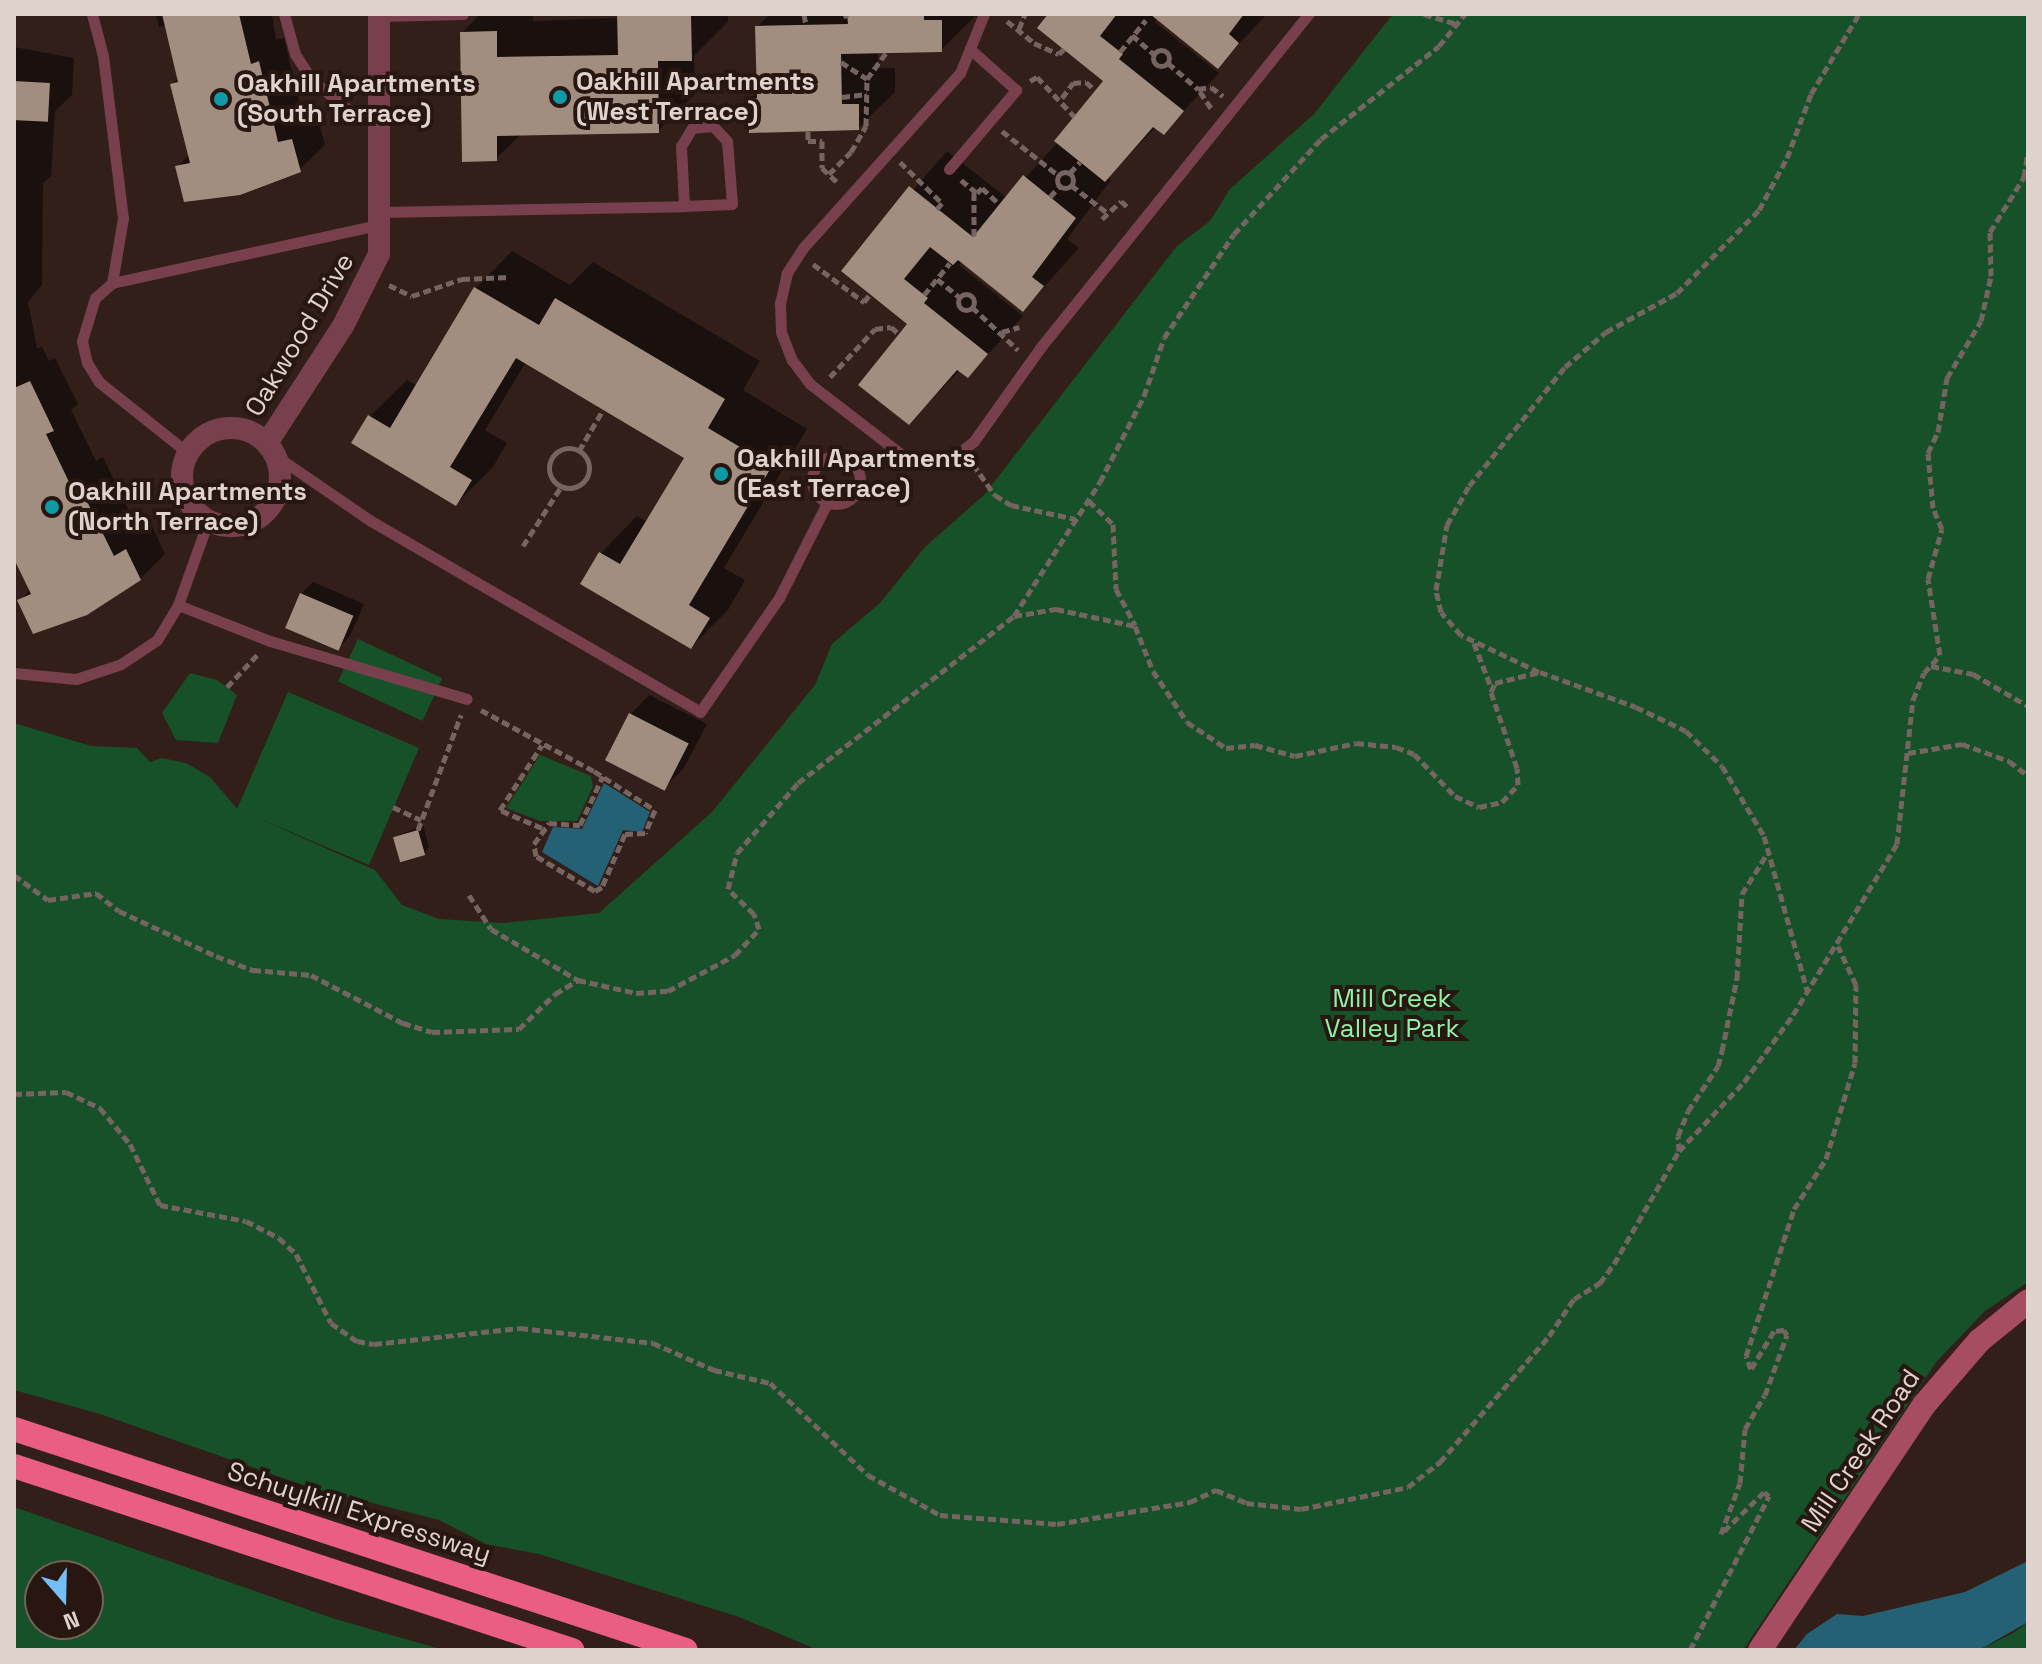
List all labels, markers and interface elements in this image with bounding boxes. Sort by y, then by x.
place label: Oakhill Apartments (West Terrace) [576,66,815,128]
place label: Oakhill Apartments (South Terrace) [237,68,476,130]
marker: Oakhill Apartments (West Terrace) [551,88,569,106]
marker: Oakhill Apartments (South Terrace) [212,90,230,108]
street label: Oakwood Drive [239,248,361,422]
place label: Oakhill Apartments (East Terrace) [737,443,976,504]
marker: Oakhill Apartments (East Terrace) [712,465,730,483]
place label: Oakhill Apartments (North Terrace) [68,476,307,538]
marker: Oakhill Apartments (North Terrace) [43,498,61,516]
park label: Mill Creek Valley Park [1325,983,1459,1044]
street label: Mill Creek Road [1795,1364,1927,1538]
street label: Schuylkill Expressway [223,1456,495,1570]
north arrow [24,1560,104,1640]
text: N [60,1605,83,1636]

